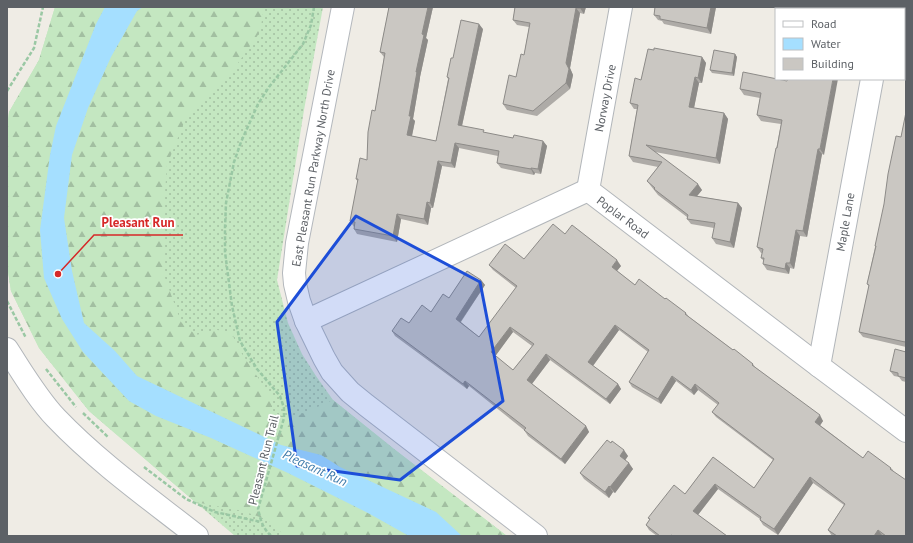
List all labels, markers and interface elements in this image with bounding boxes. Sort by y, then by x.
legend [775,8,905,80]
text: Road [811,16,836,31]
text: Water [811,36,841,51]
text: Building [811,56,854,71]
street label: Norway Drive [591,63,619,133]
street label: East Pleasant Run Parkway North Drive [288,68,338,268]
street label: Maple Lane [832,191,858,253]
street label: Poplar Road [594,193,652,241]
callout: Pleasant Run [94,210,183,235]
text: Pleasant Run [101,214,175,231]
street label: Pleasant Run Trail [245,413,282,507]
water label: Pleasant Run [280,446,350,490]

